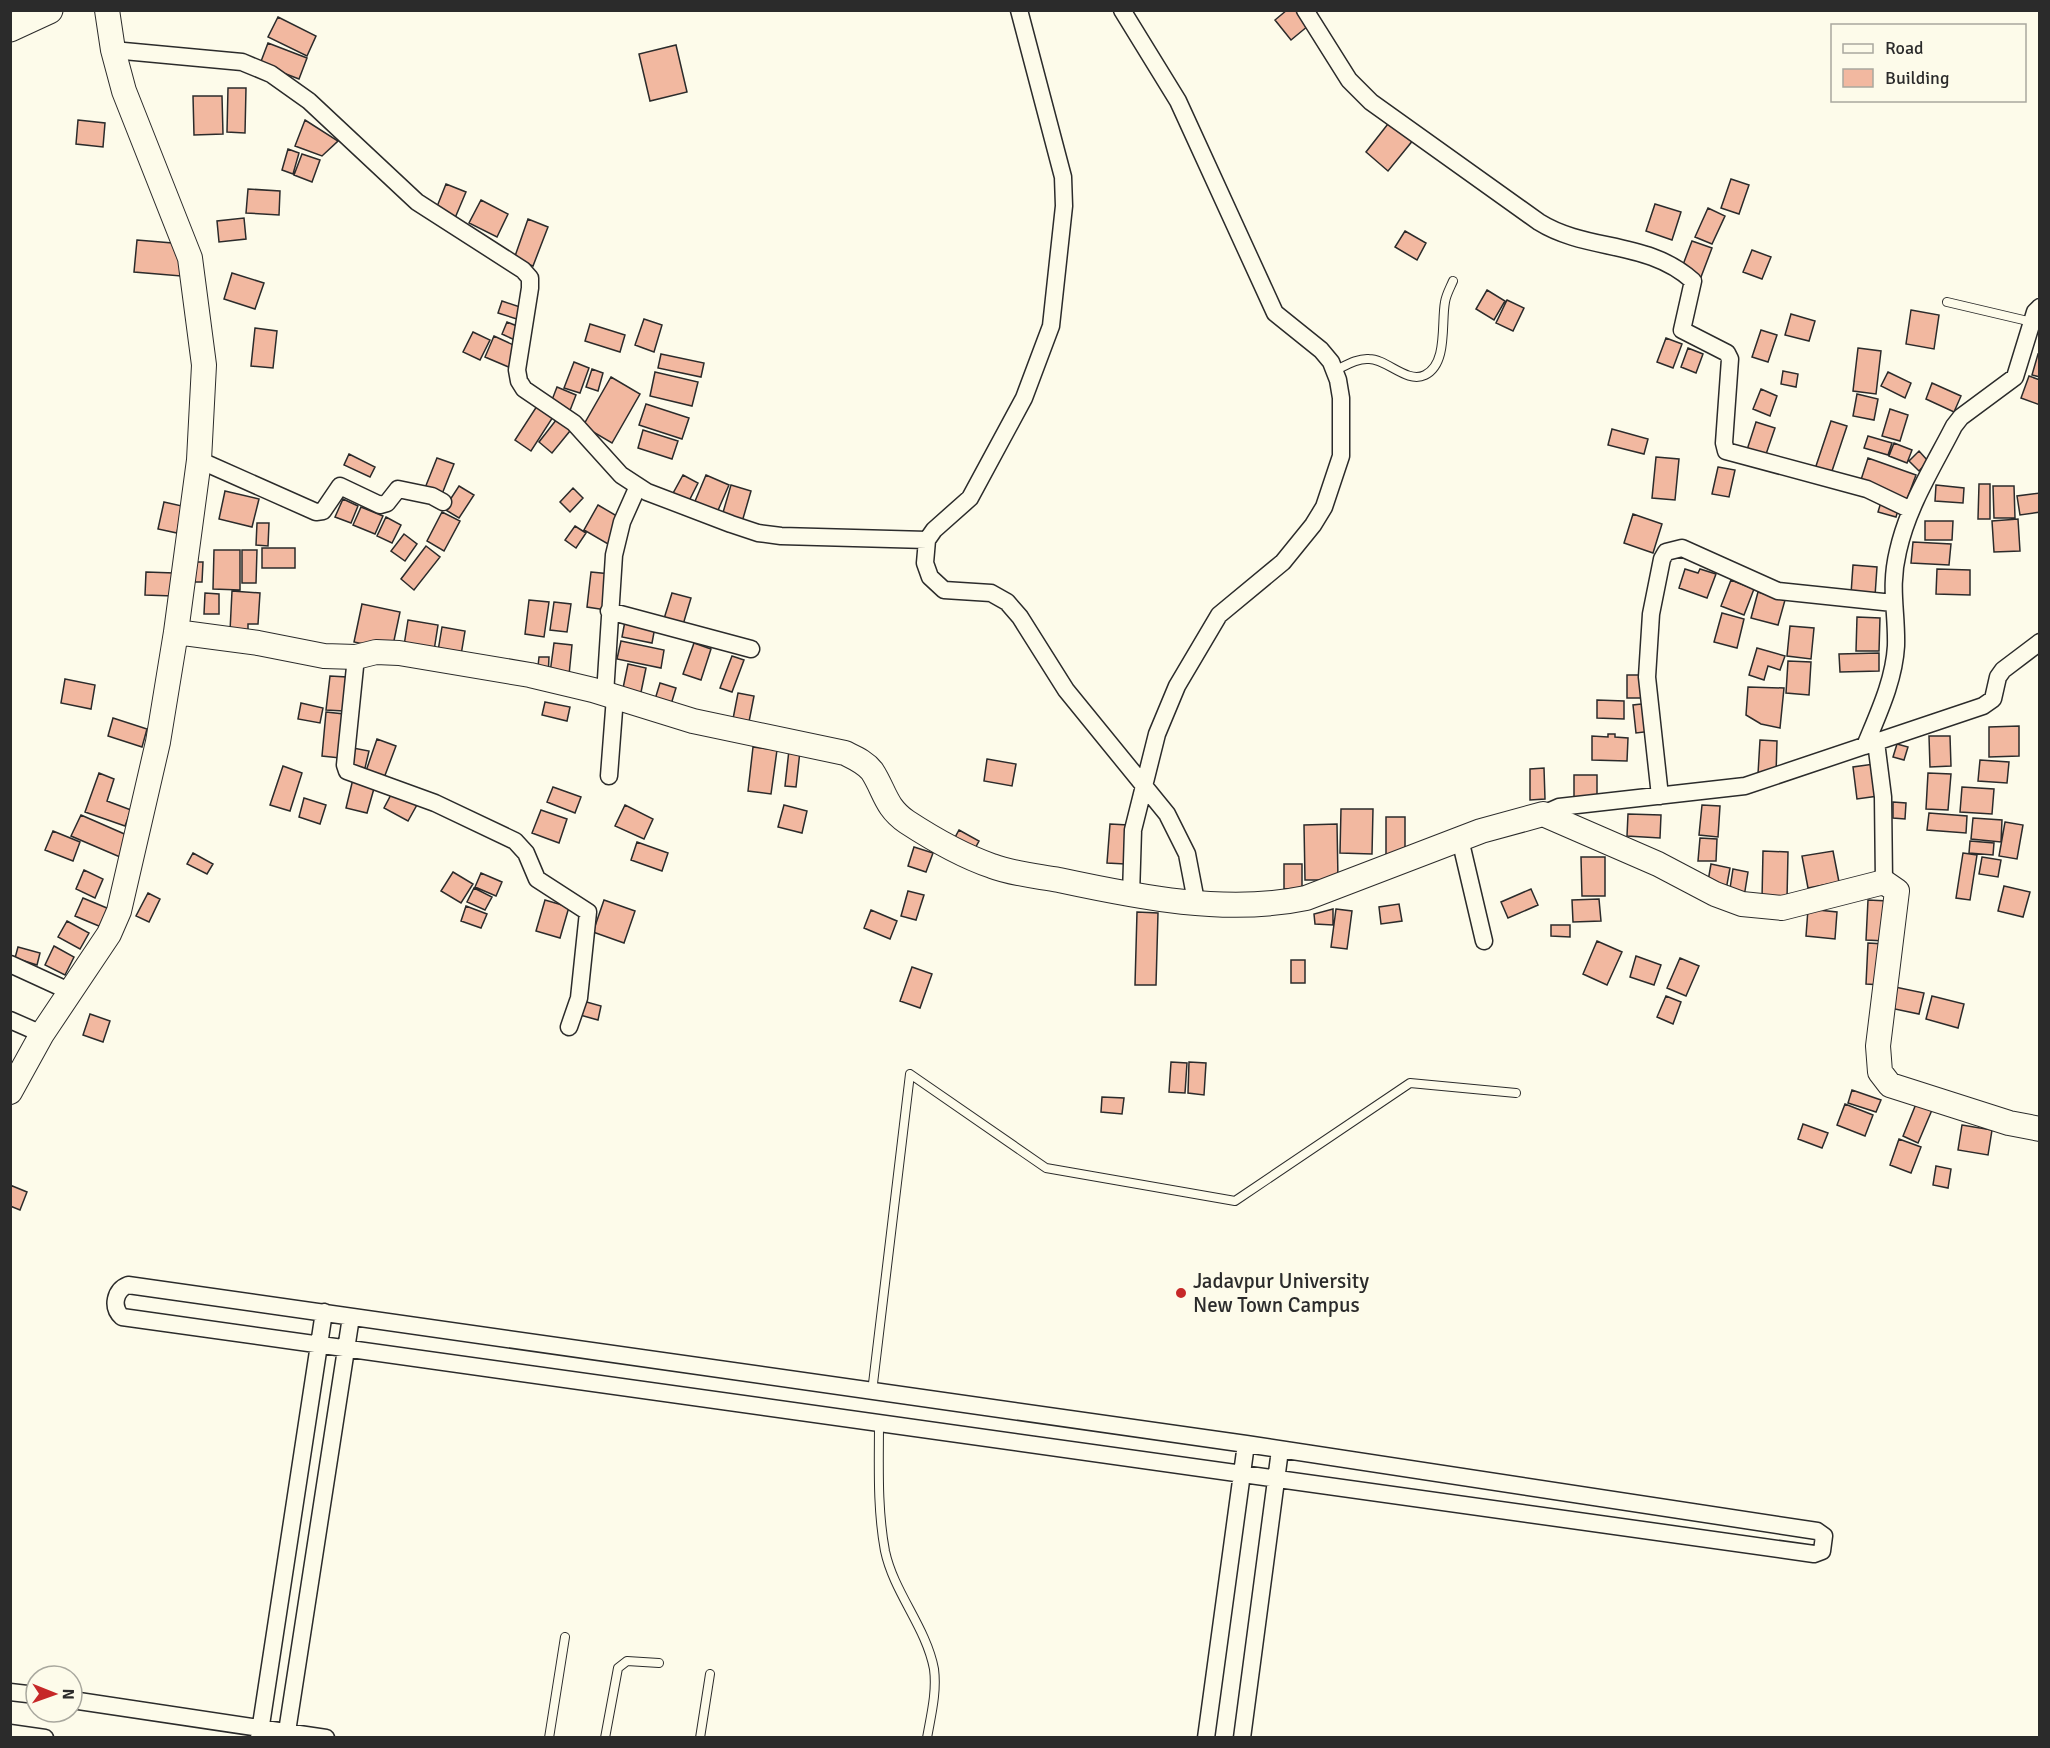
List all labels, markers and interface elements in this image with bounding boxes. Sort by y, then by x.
legend [1831,24,2026,102]
text: Road [1885,37,1924,59]
text: Building [1885,67,1949,89]
place label: Jadavpur University New Town Campus [1193,1268,1369,1318]
marker: Jadavpur University New Town Campus [1174,1286,1188,1300]
north arrow [24,1664,84,1724]
text: N [58,1689,78,1700]

